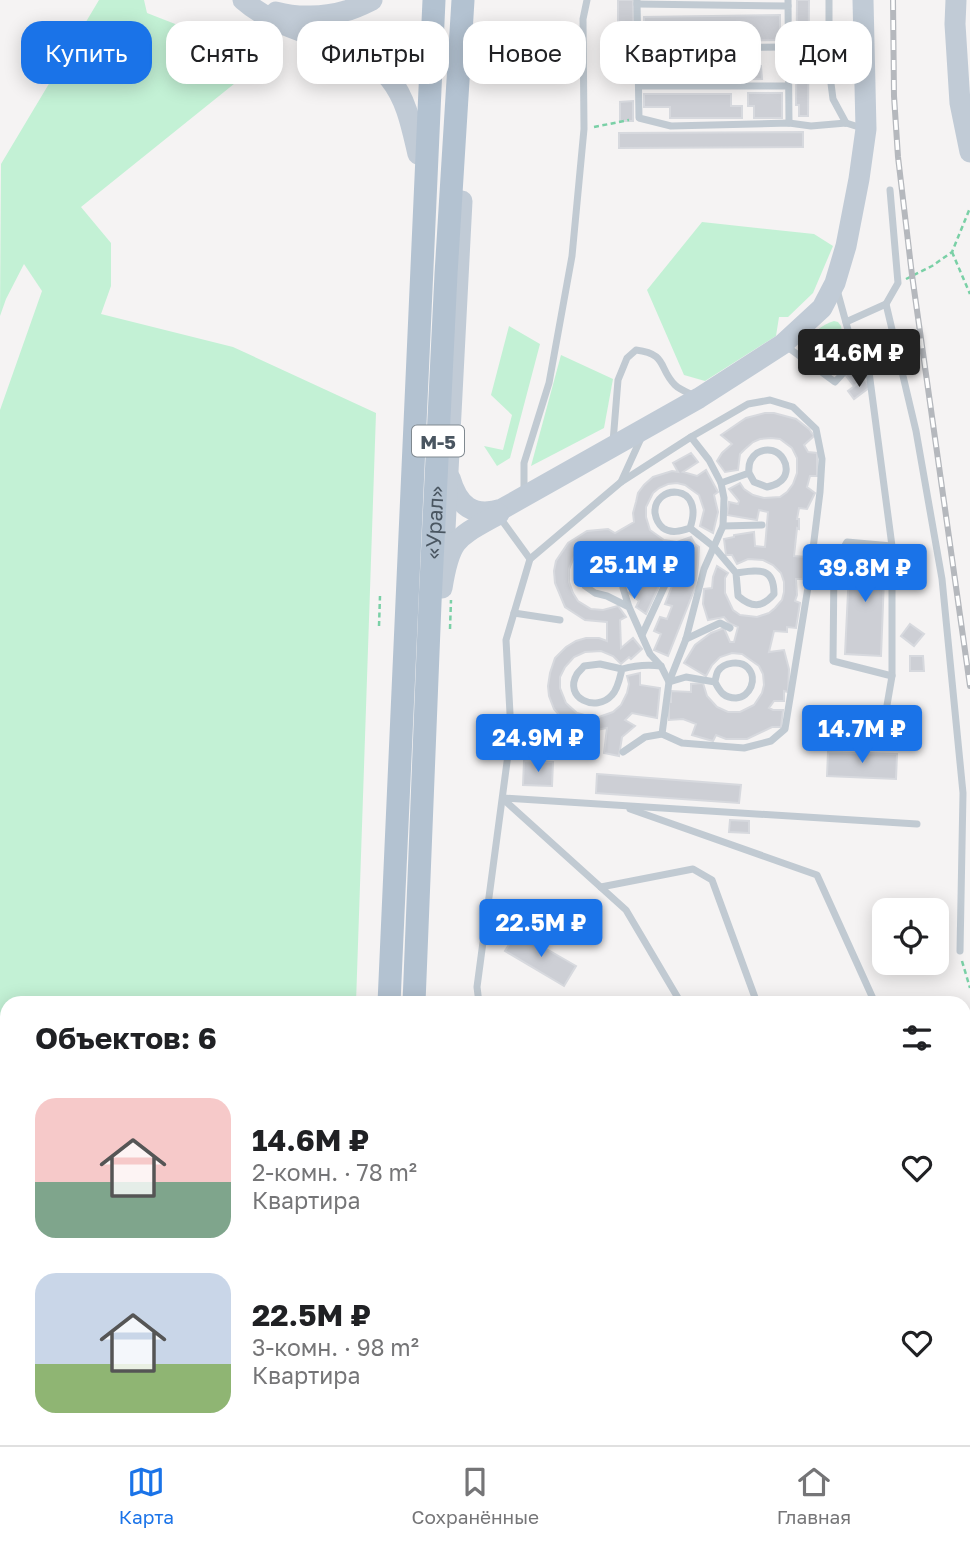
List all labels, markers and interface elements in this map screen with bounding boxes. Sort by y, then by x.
chip: Купить [21,21,152,84]
chip: Снять [166,21,283,84]
chip: Фильтры [297,21,449,84]
chip: Новое [463,21,586,84]
chip: Квартира [600,21,761,84]
chip: Дом [775,21,872,84]
pin: 14.6M ₽ [794,330,924,389]
text: 14.6M ₽ [814,338,904,366]
road number: М-5 [412,426,464,456]
street label: «Урал» [419,485,449,560]
pin: 25.1M ₽ [569,542,699,601]
pin: 39.8M ₽ [800,544,930,604]
text: 25.1M ₽ [589,550,679,578]
text: 39.8M ₽ [819,553,911,581]
pin: 14.7M ₽ [797,706,927,765]
pin: 24.9M ₽ [473,714,603,774]
text: 14.7M ₽ [818,714,906,742]
text: 24.9M ₽ [492,723,584,751]
map controls [872,898,949,975]
button: locate [872,898,949,975]
pin: 22.5M ₽ [476,900,606,959]
text: 22.5M ₽ [495,908,587,936]
icon: filters [898,1019,936,1057]
text: Объектов: 6 [35,1020,217,1056]
text: 14.6M ₽ [252,1122,369,1158]
icon: home [91,1126,175,1210]
icon: heart [898,1149,936,1187]
text: 2-комн. · 78 m² [252,1158,417,1186]
text: Квартира [252,1186,360,1214]
text: 22.5M ₽ [252,1297,371,1333]
icon: home [91,1301,175,1385]
icon: heart [898,1324,936,1362]
text: 3-комн. · 98 m² [252,1333,419,1361]
text: Квартира [252,1361,360,1389]
tab: Карта [119,1463,174,1528]
tab: Сохранённые [412,1463,539,1528]
tab: Главная [777,1463,851,1528]

